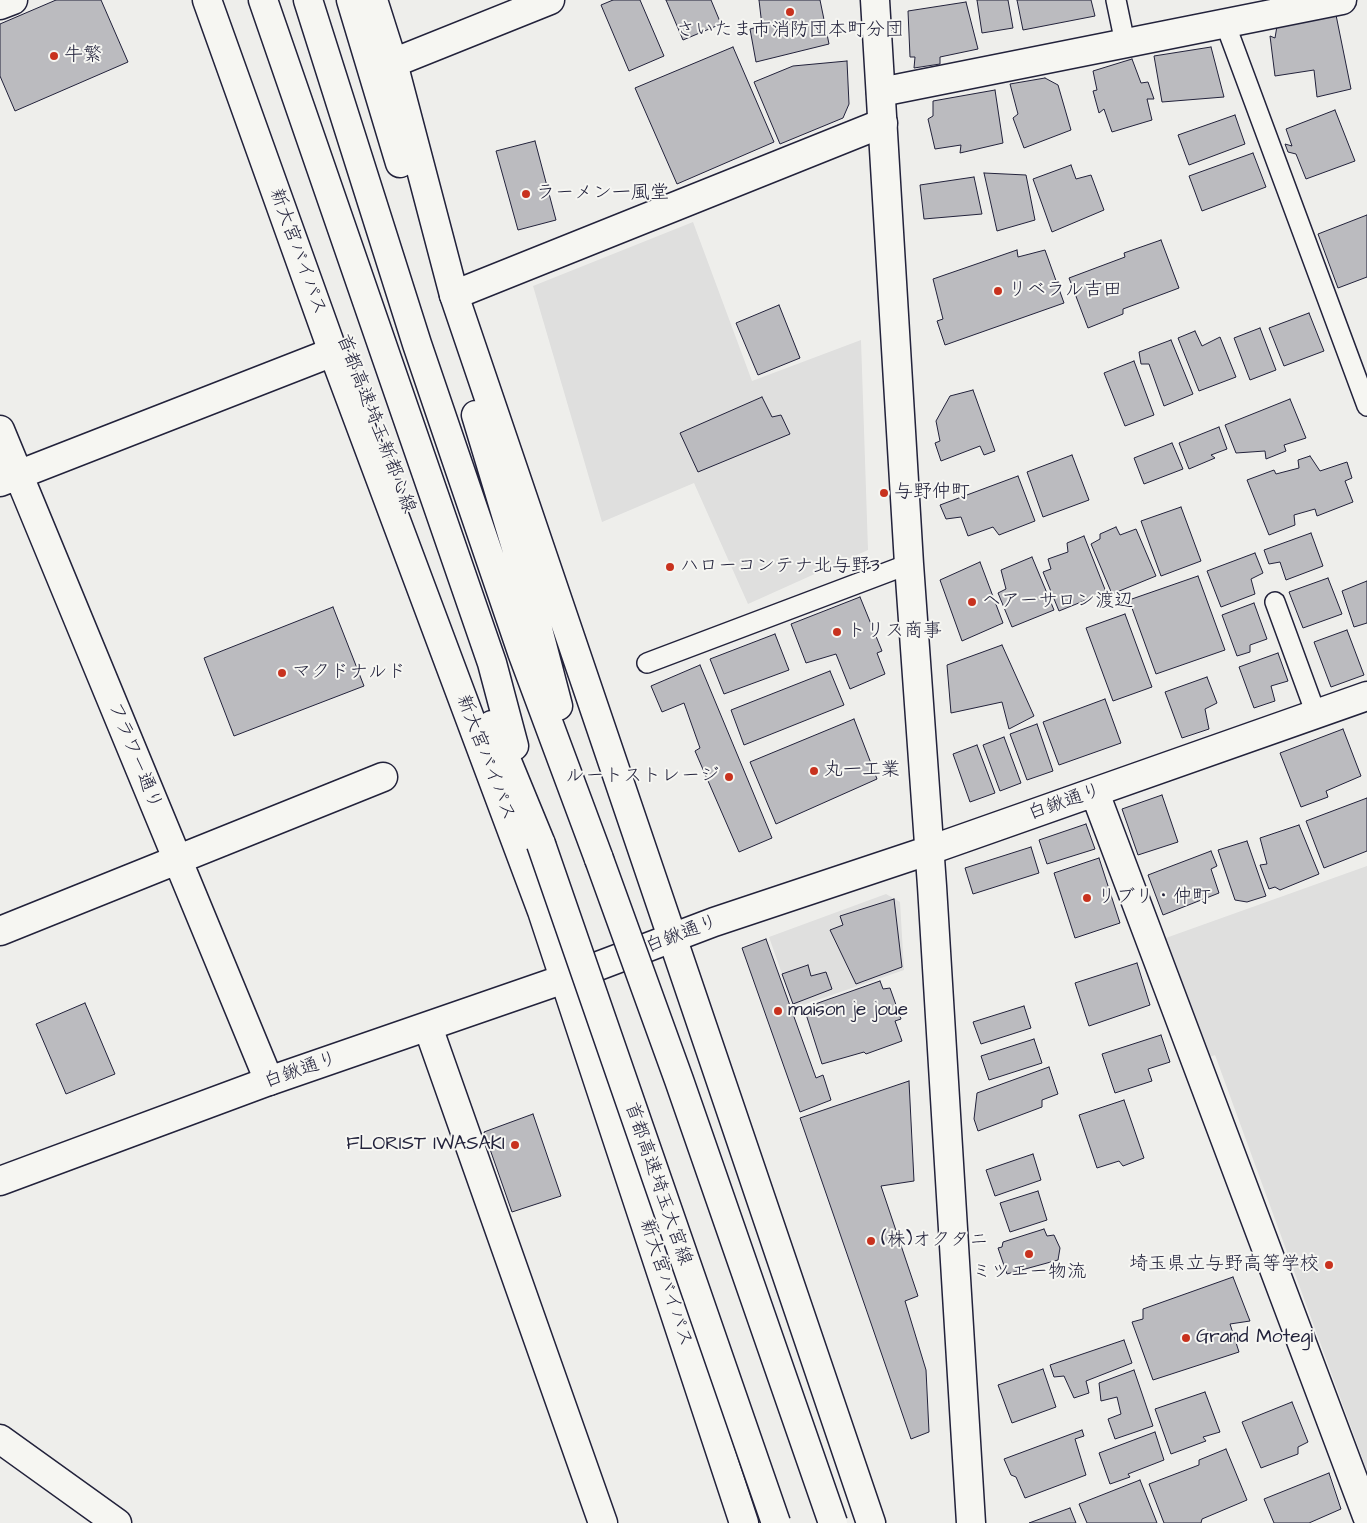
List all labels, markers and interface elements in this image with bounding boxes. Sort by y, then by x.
marker: さいたま市消防団本町分団 [784,6,796,18]
place label: さいたま市消防団本町分団 [676,20,904,42]
place label: 牛繁 [64,45,102,67]
marker: 牛繁 [48,50,60,62]
place label: ラーメン一風堂 [536,183,669,205]
street label: 新大宮バイパス [264,186,330,318]
marker: ラーメン一風堂 [520,188,532,200]
place label: リベラル吉田 [1008,280,1122,302]
marker: リベラル吉田 [992,285,1004,297]
street label: 首都高速埼玉新都心線 [330,331,420,517]
place label: 与野仲町 [894,482,970,504]
marker: 与野仲町 [878,487,890,499]
place label: ハローコンテナ北与野3 [680,556,880,578]
marker: ハローコンテナ北与野3 [664,561,676,573]
place label: ヘアーサロン渡辺 [982,591,1133,613]
marker: ヘアーサロン渡辺 [966,596,978,608]
place label: トリス商事 [847,621,942,643]
marker: トリス商事 [831,626,843,638]
place label: マクドナルド [292,662,406,684]
marker: マクドナルド [276,667,288,679]
street label: 新大宮バイパス [451,692,519,824]
street label: フラワー通り [102,699,166,813]
place label: 丸一工業 [824,760,900,782]
marker: 丸一工業 [808,765,820,777]
place label: ルートストレージ [565,766,719,788]
marker: ルートストレージ [723,771,735,783]
street label: 白鍬通り [1025,780,1105,826]
place label: リブリ・仲町 [1097,887,1211,909]
marker: リブリ・仲町 [1081,892,1093,904]
street label: 白鍬通り [642,911,722,959]
place label: maison je joue [788,1000,908,1022]
marker: maison je joue [772,1005,784,1017]
street label: 白鍬通り [261,1048,341,1094]
street label: 首都高速埼玉大宮線 [618,1099,696,1269]
place label: FLORIST IWASAKI [346,1134,505,1156]
marker: FLORIST IWASAKI [509,1139,521,1151]
street label: 新大宮バイパス [634,1216,696,1350]
place label: (株)オクタニ [881,1230,988,1252]
marker: (株)オクタニ [865,1235,877,1247]
marker: ミツエー物流 [1023,1248,1035,1260]
place label: 埼玉県立与野高等学校 [1129,1254,1319,1276]
marker: 埼玉県立与野高等学校 [1323,1259,1335,1271]
place label: ミツエー物流 [972,1262,1086,1284]
place label: Grand Motegi [1196,1327,1313,1349]
marker: Grand Motegi [1180,1332,1192,1344]

